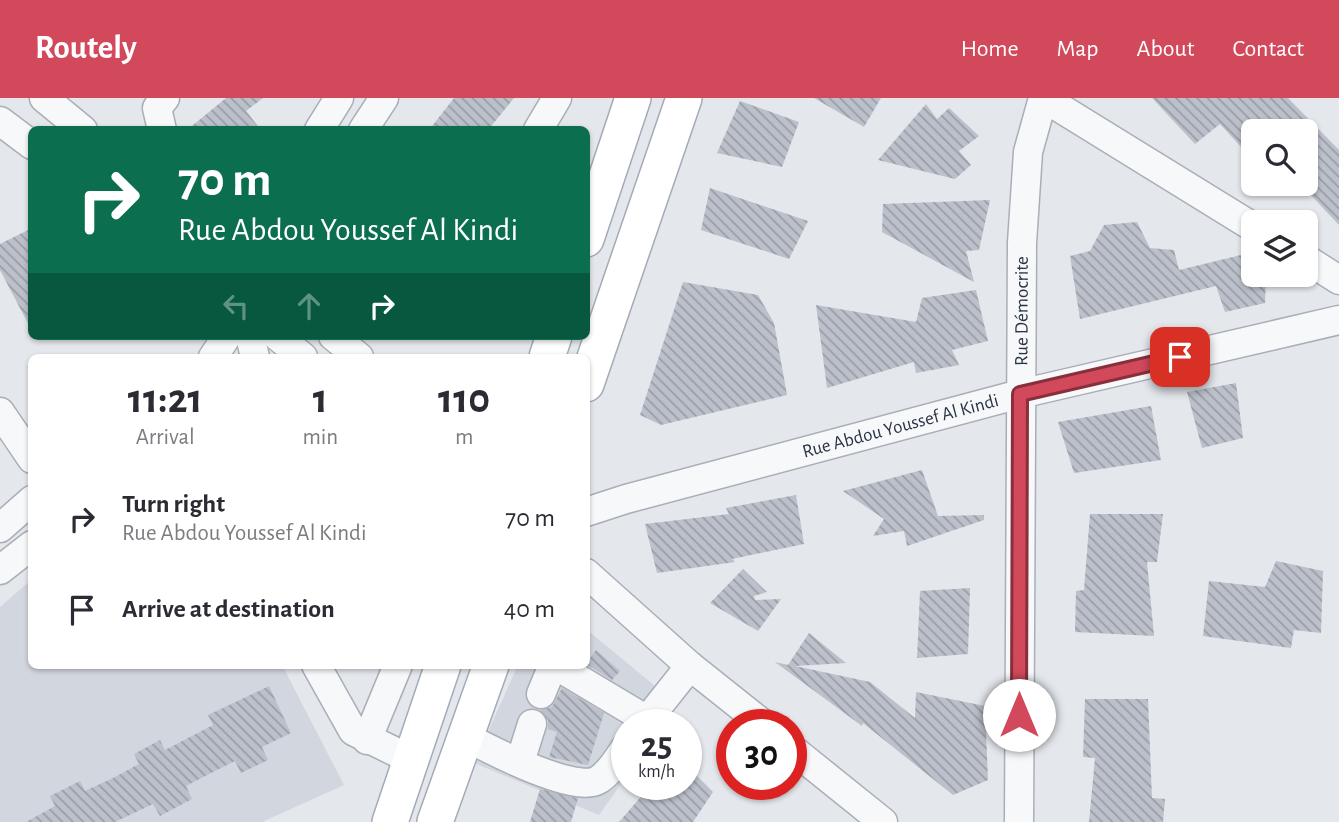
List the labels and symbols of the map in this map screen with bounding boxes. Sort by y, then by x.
street label: Rue Démocrite [1012,256,1031,366]
pin [1150,327,1210,387]
street label: Rue Abdou Youssef Al Kindi [800,391,1001,461]
position arrow [982,678,1056,752]
speed limit sign: 30 [716,709,807,800]

